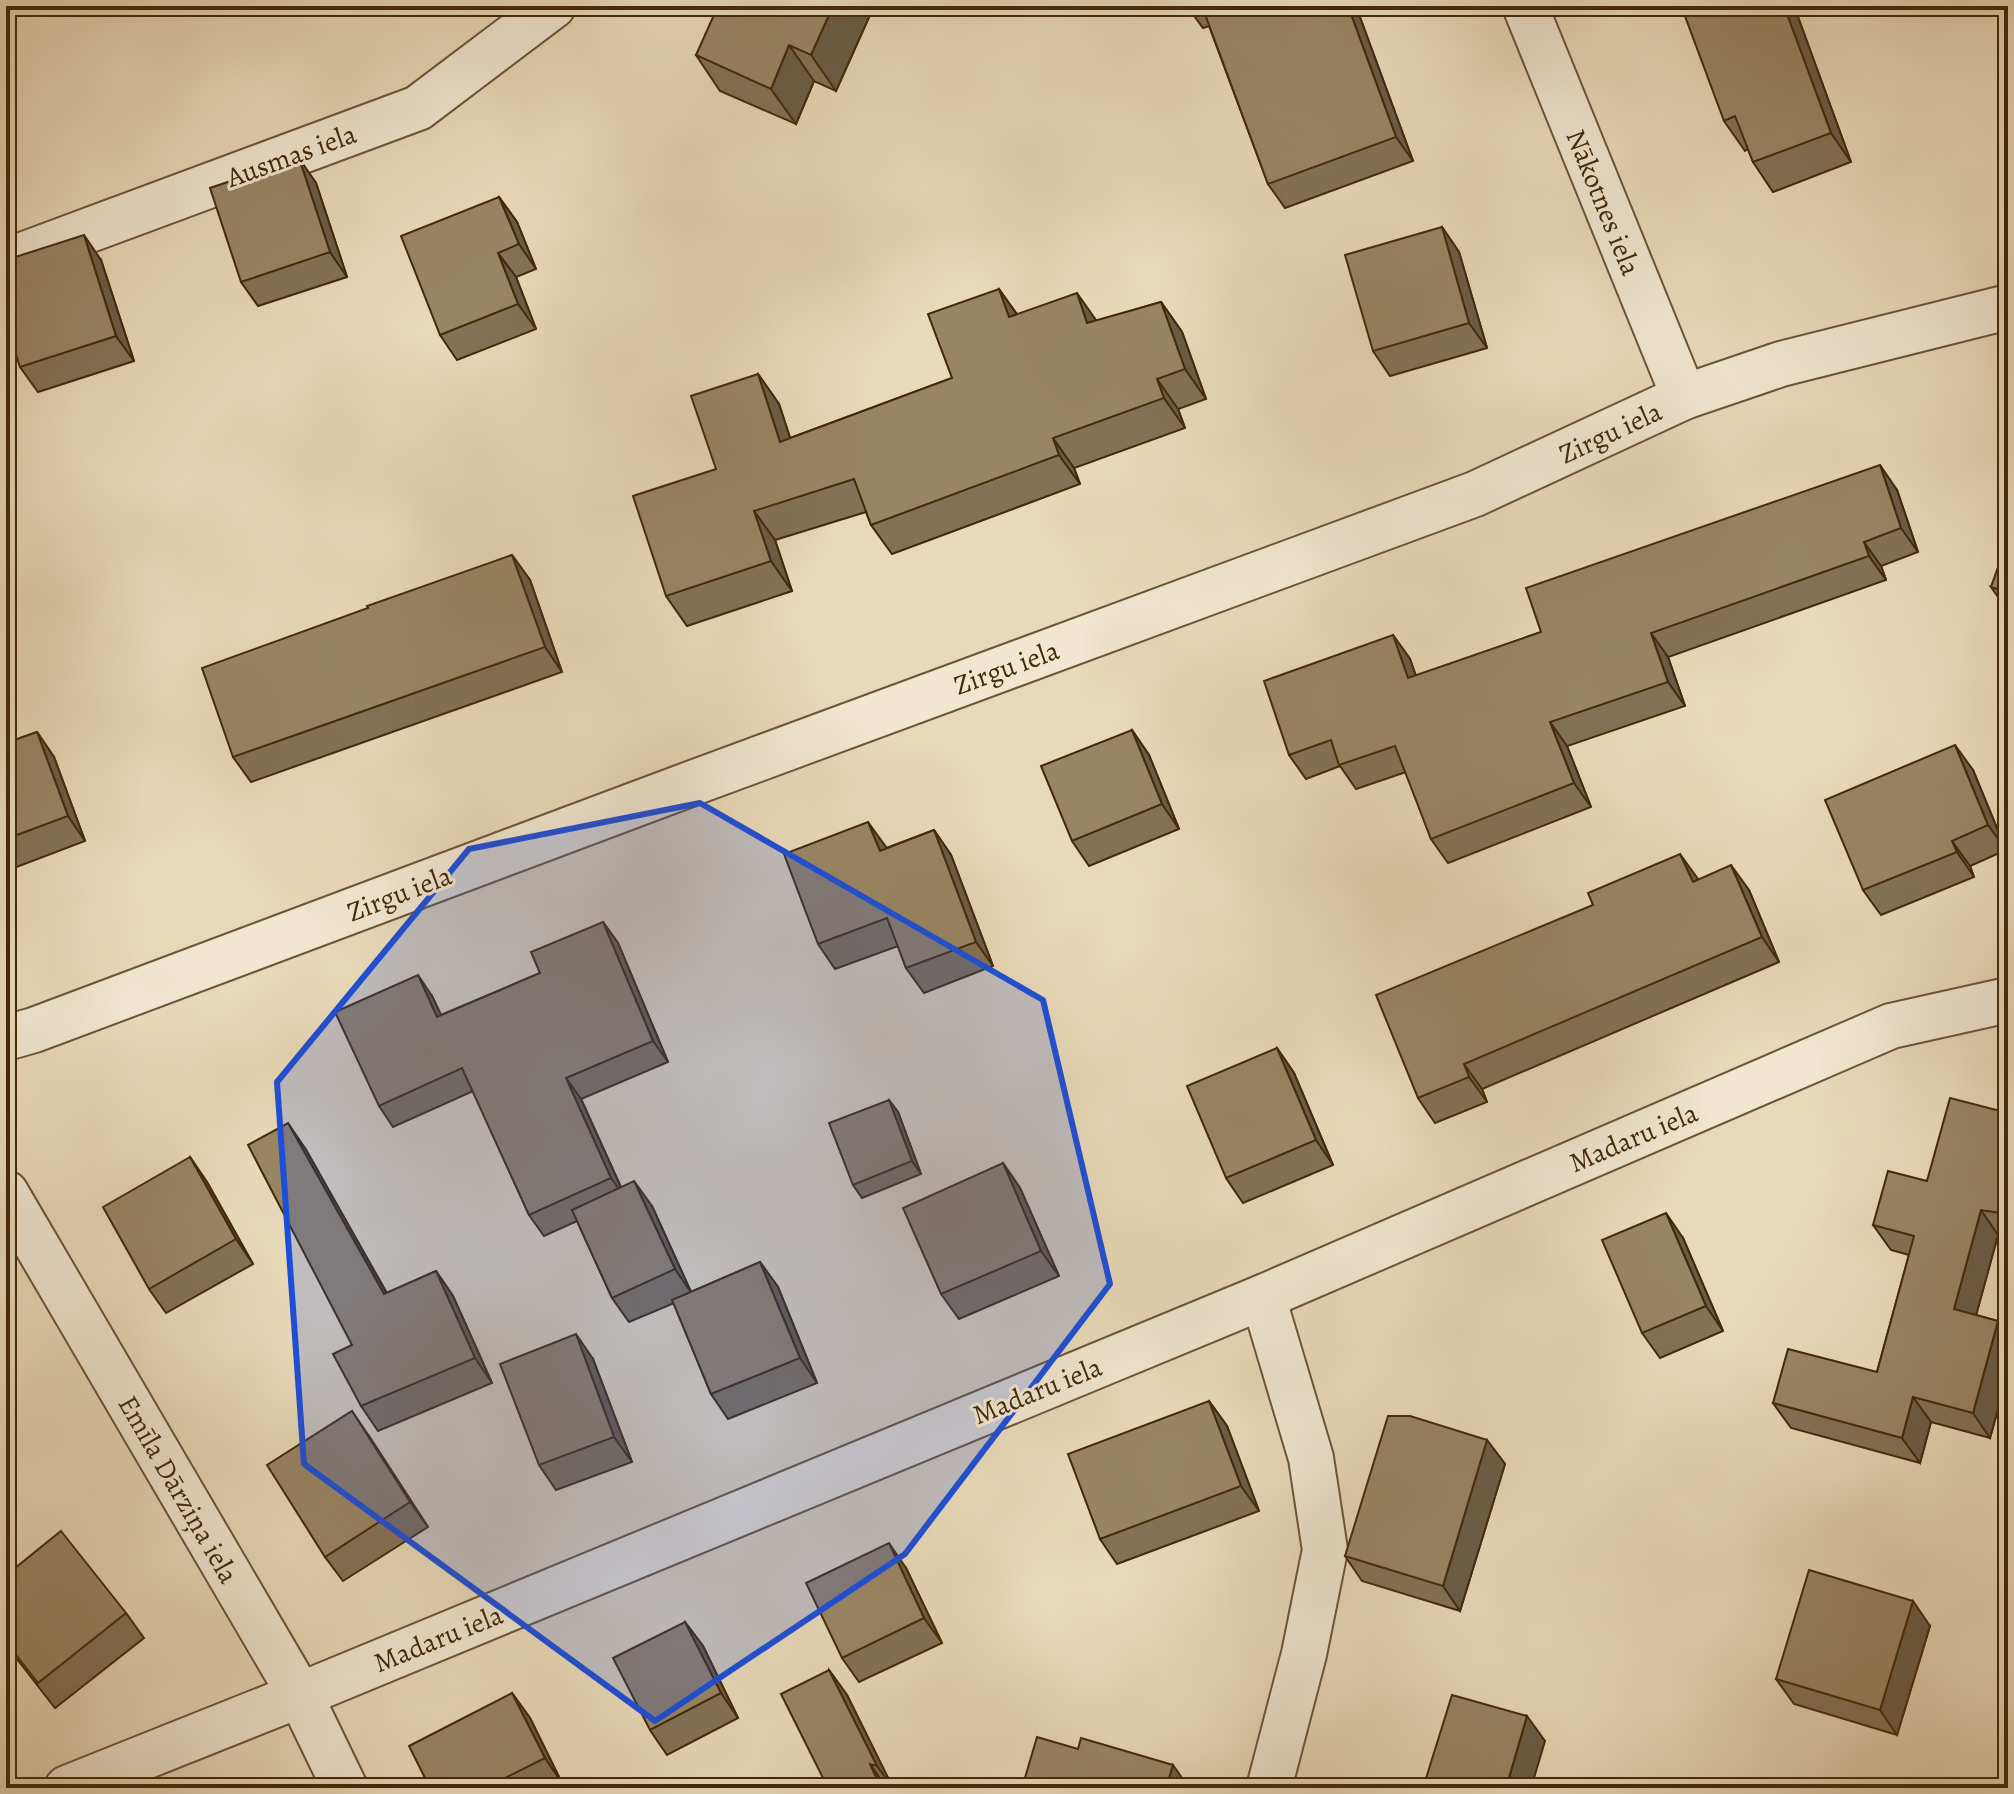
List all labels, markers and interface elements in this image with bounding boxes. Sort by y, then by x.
street label: Ausmas iela [220,115,362,197]
street label: Nākotnes iela [1557,124,1650,281]
street label: Zirgu iela [1553,393,1668,473]
street label: Zirgu iela [948,631,1064,705]
street label: Zirgu iela [341,857,457,931]
street label: Madaru iela [1563,1094,1704,1182]
street label: Madaru iela [967,1348,1108,1434]
street label: Emīla Dārziņa iela [109,1389,247,1590]
street label: Madaru iela [368,1596,509,1682]

